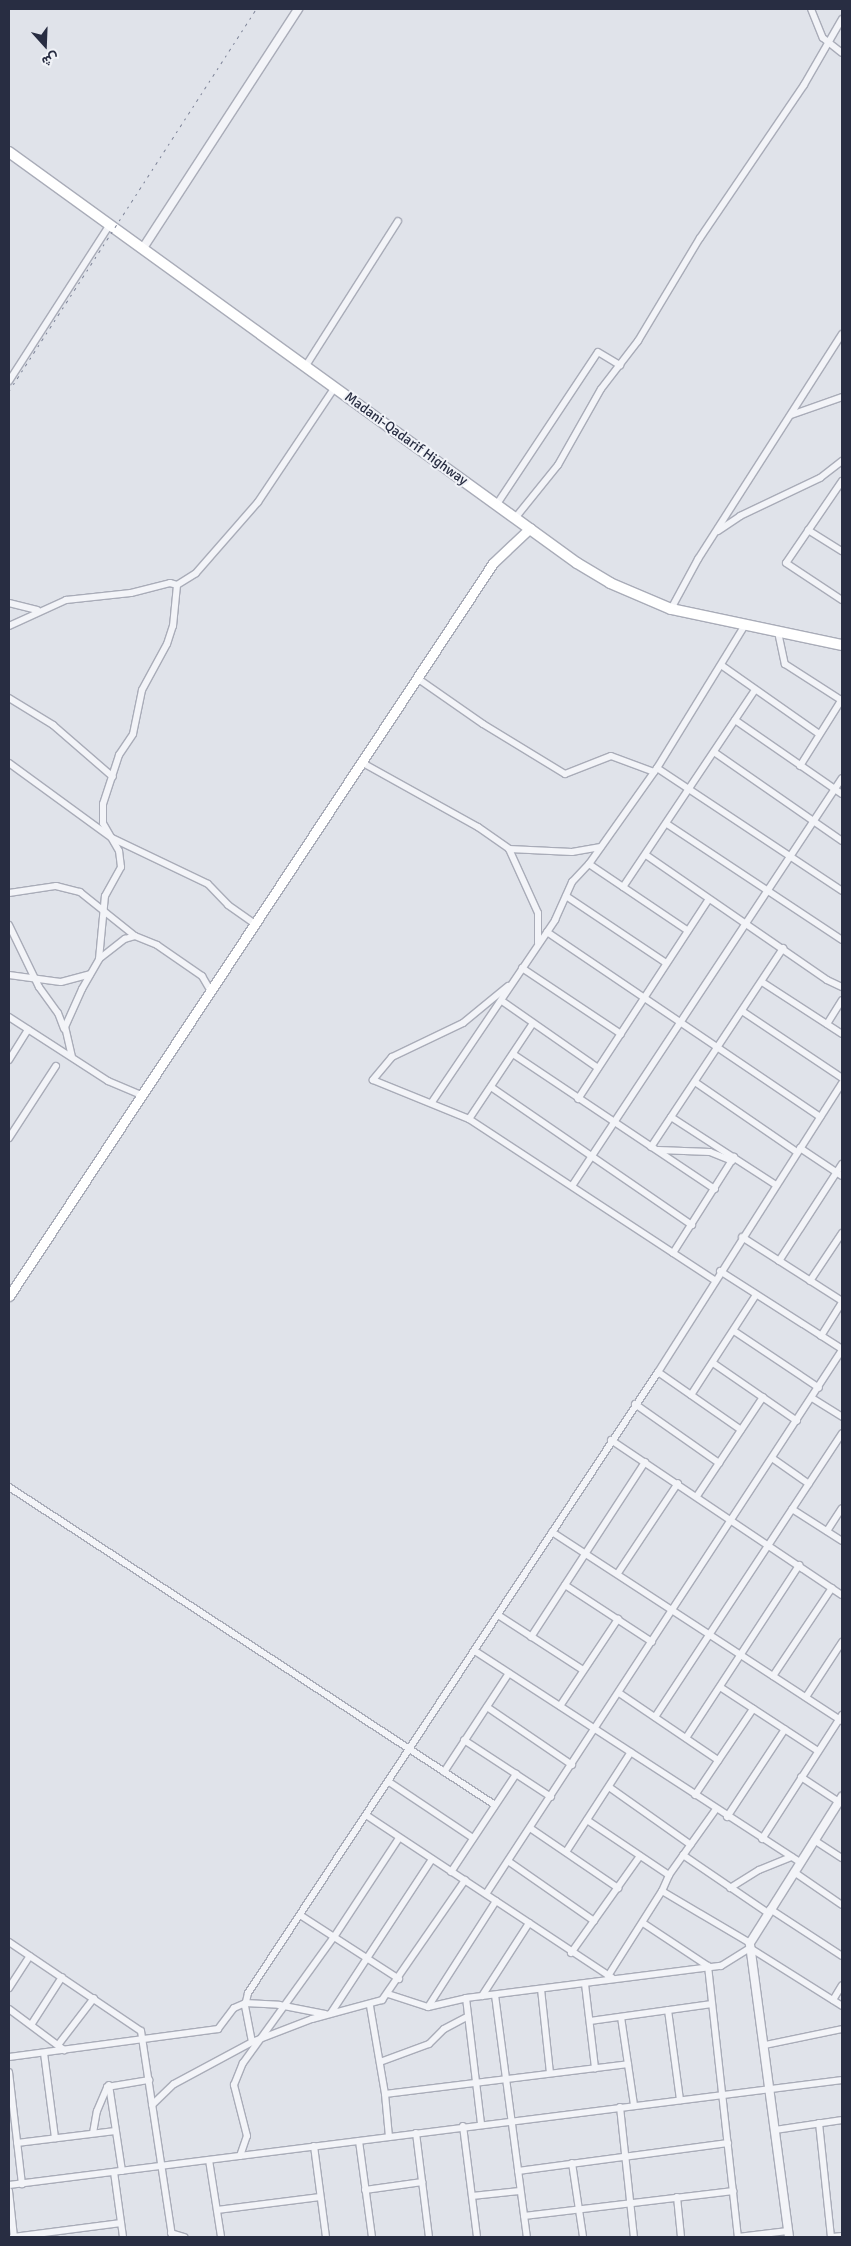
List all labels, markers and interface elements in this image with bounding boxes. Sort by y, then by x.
north arrow [20,20,70,70]
text: ش [39,49,61,70]
street label: Madani-Qadarif Highway [341,389,471,489]

